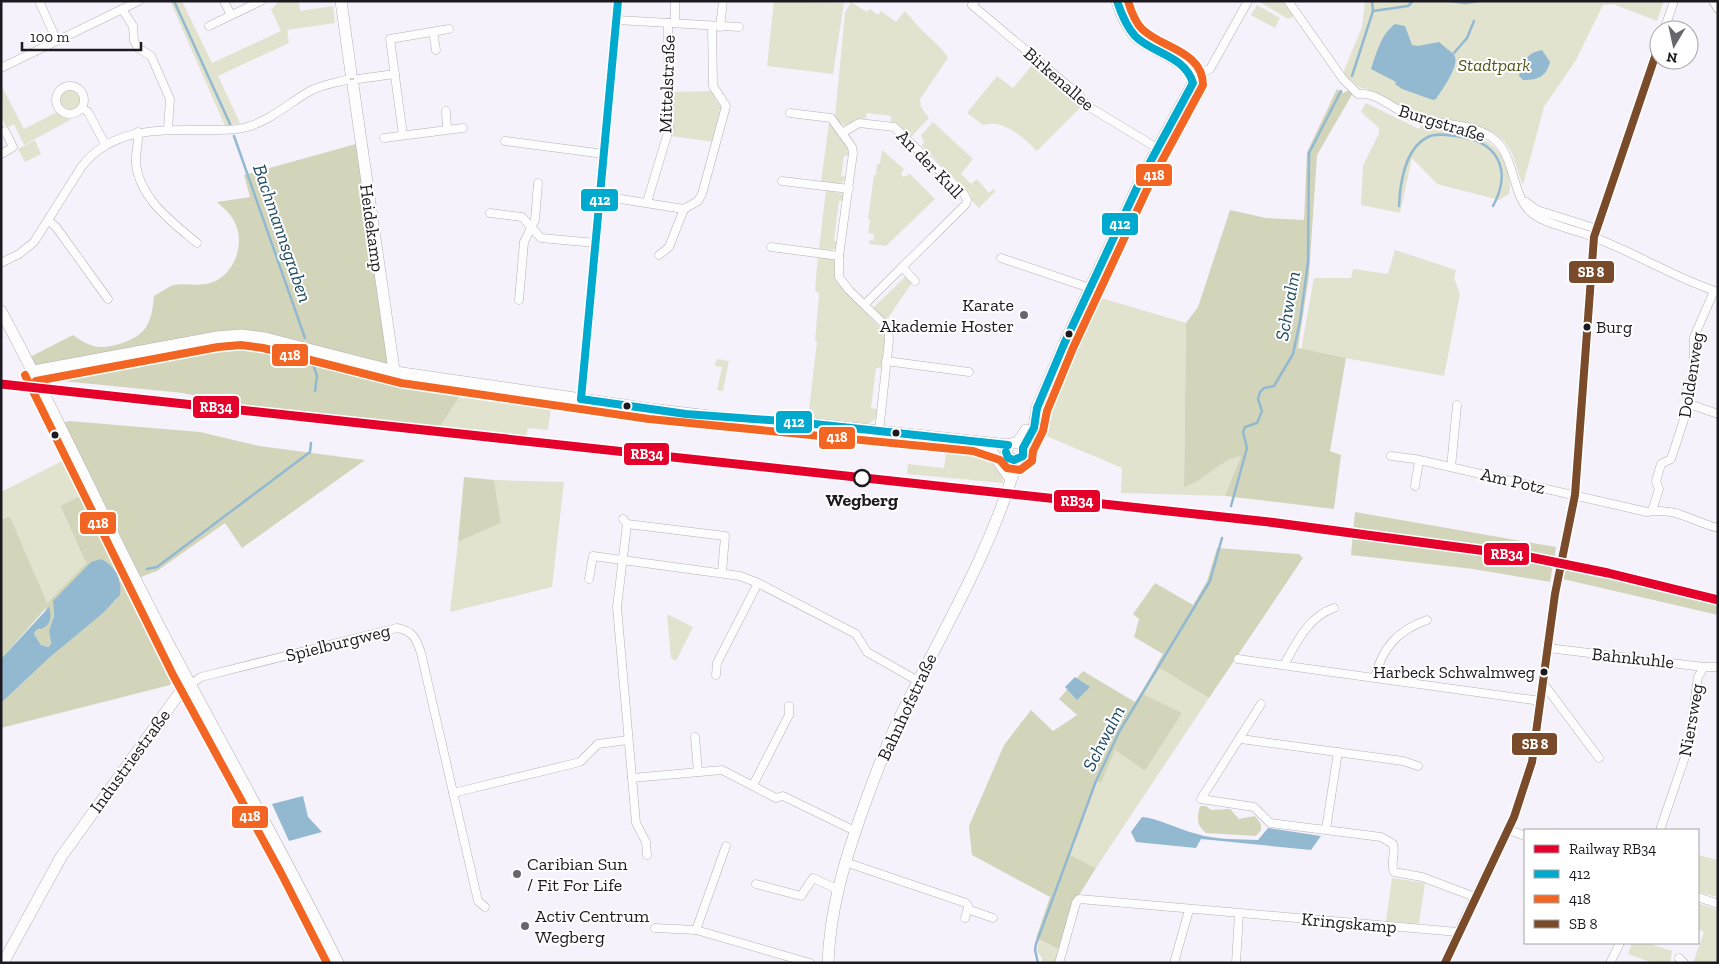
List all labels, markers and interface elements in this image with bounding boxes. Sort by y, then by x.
scale bar [22,20,141,52]
north arrow [1649,20,1699,70]
text: 100 m [30,28,69,46]
street label: Mittelstraße [654,34,680,134]
street label: Birkenallee [1019,42,1099,116]
text: N [1665,48,1679,67]
park label: Stadtpark [1458,54,1530,76]
street label: Burgstraße [1396,99,1488,147]
street label: An der Kull [892,125,968,203]
water label: Bachmannsgraben [248,161,317,305]
line badge: 418 [1135,163,1173,187]
text: 418 [1143,167,1165,184]
street label: Heidekamp [355,183,389,273]
line badge: 412 [580,188,619,212]
text: 412 [589,192,611,209]
line badge: 412 [1101,212,1139,236]
text: 412 [1109,216,1131,233]
line badge: SB 8 [1568,260,1615,284]
text: SB 8 [1578,264,1605,281]
water label: Schwalm [1270,269,1305,343]
place label: Karate Akademie Hoster [880,294,1014,337]
marker: Karate Akademie Hoster [1018,309,1030,321]
place label: Burg [1596,317,1633,337]
marker: Burg [1582,322,1592,332]
unlabelled marker [1064,329,1074,339]
street label: Doldenweg [1673,330,1709,420]
line badge: 418 [271,343,309,367]
text: 418 [279,347,301,364]
line badge: RB34 [192,395,240,419]
text: RB34 [199,399,233,416]
unlabelled marker [622,401,632,411]
line badge: 412 [775,410,813,434]
text: 412 [783,414,805,431]
line badge: 418 [818,426,856,450]
unlabelled marker [891,428,901,438]
text: 418 [826,429,848,446]
unlabelled marker [50,430,60,440]
line badge: RB34 [623,442,670,466]
text: RB34 [630,446,664,463]
street label: Am Potz [1479,463,1547,499]
marker: Wegberg [853,469,871,487]
place label: Wegberg [826,489,898,511]
line badge: RB34 [1053,489,1101,513]
text: RB34 [1060,493,1094,510]
line badge: 418 [79,511,117,535]
text: 418 [87,515,109,532]
line badge: RB34 [1483,542,1530,566]
text: RB34 [1490,546,1524,563]
street label: Spielburgweg [284,619,393,667]
street label: Bahnkuhle [1591,643,1675,673]
street label: Bahnhofstraße [873,650,941,764]
place label: Harbeck Schwalmweg [1373,662,1536,682]
marker: Harbeck Schwalmweg [1539,667,1549,677]
street label: Niersweg [1674,682,1708,758]
water label: Schwalm [1077,702,1130,775]
street label: Industriestraße [85,705,175,817]
line badge: SB 8 [1511,732,1558,756]
text: SB 8 [1522,736,1549,753]
line badge: 418 [231,805,269,829]
text: 418 [239,808,261,825]
legend [1524,829,1699,944]
text: Railway RB34 [1569,840,1656,858]
place label: Caribian Sun / Fit For Life [527,853,628,896]
text: 412 [1569,865,1591,883]
marker: Caribian Sun / Fit For Life [511,868,523,880]
text: 418 [1569,890,1591,908]
place label: Activ Centrum Wegberg [535,905,650,948]
street label: Kringskamp [1300,908,1398,938]
text: SB 8 [1569,915,1598,933]
marker: Activ Centrum Wegberg [519,920,531,932]

